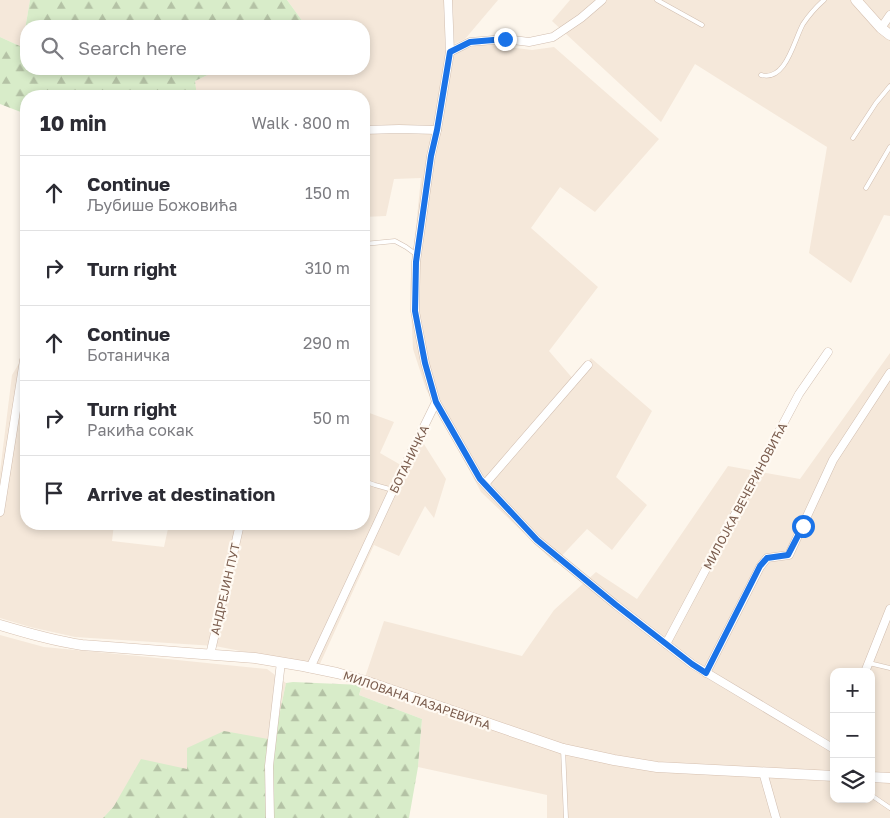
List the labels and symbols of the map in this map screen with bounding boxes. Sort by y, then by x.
route end [494,28,517,51]
street label: МИЛОЈКА ВЕЧЕРИНОВИЋА [700,420,790,572]
street label: БОТАНИЧКА [386,422,432,496]
route start [792,515,815,538]
street label: АНДРЕЈИН ПУТ [207,541,243,636]
street label: МИЛОВАНА ЛАЗАРЕВИЋА [341,668,493,732]

